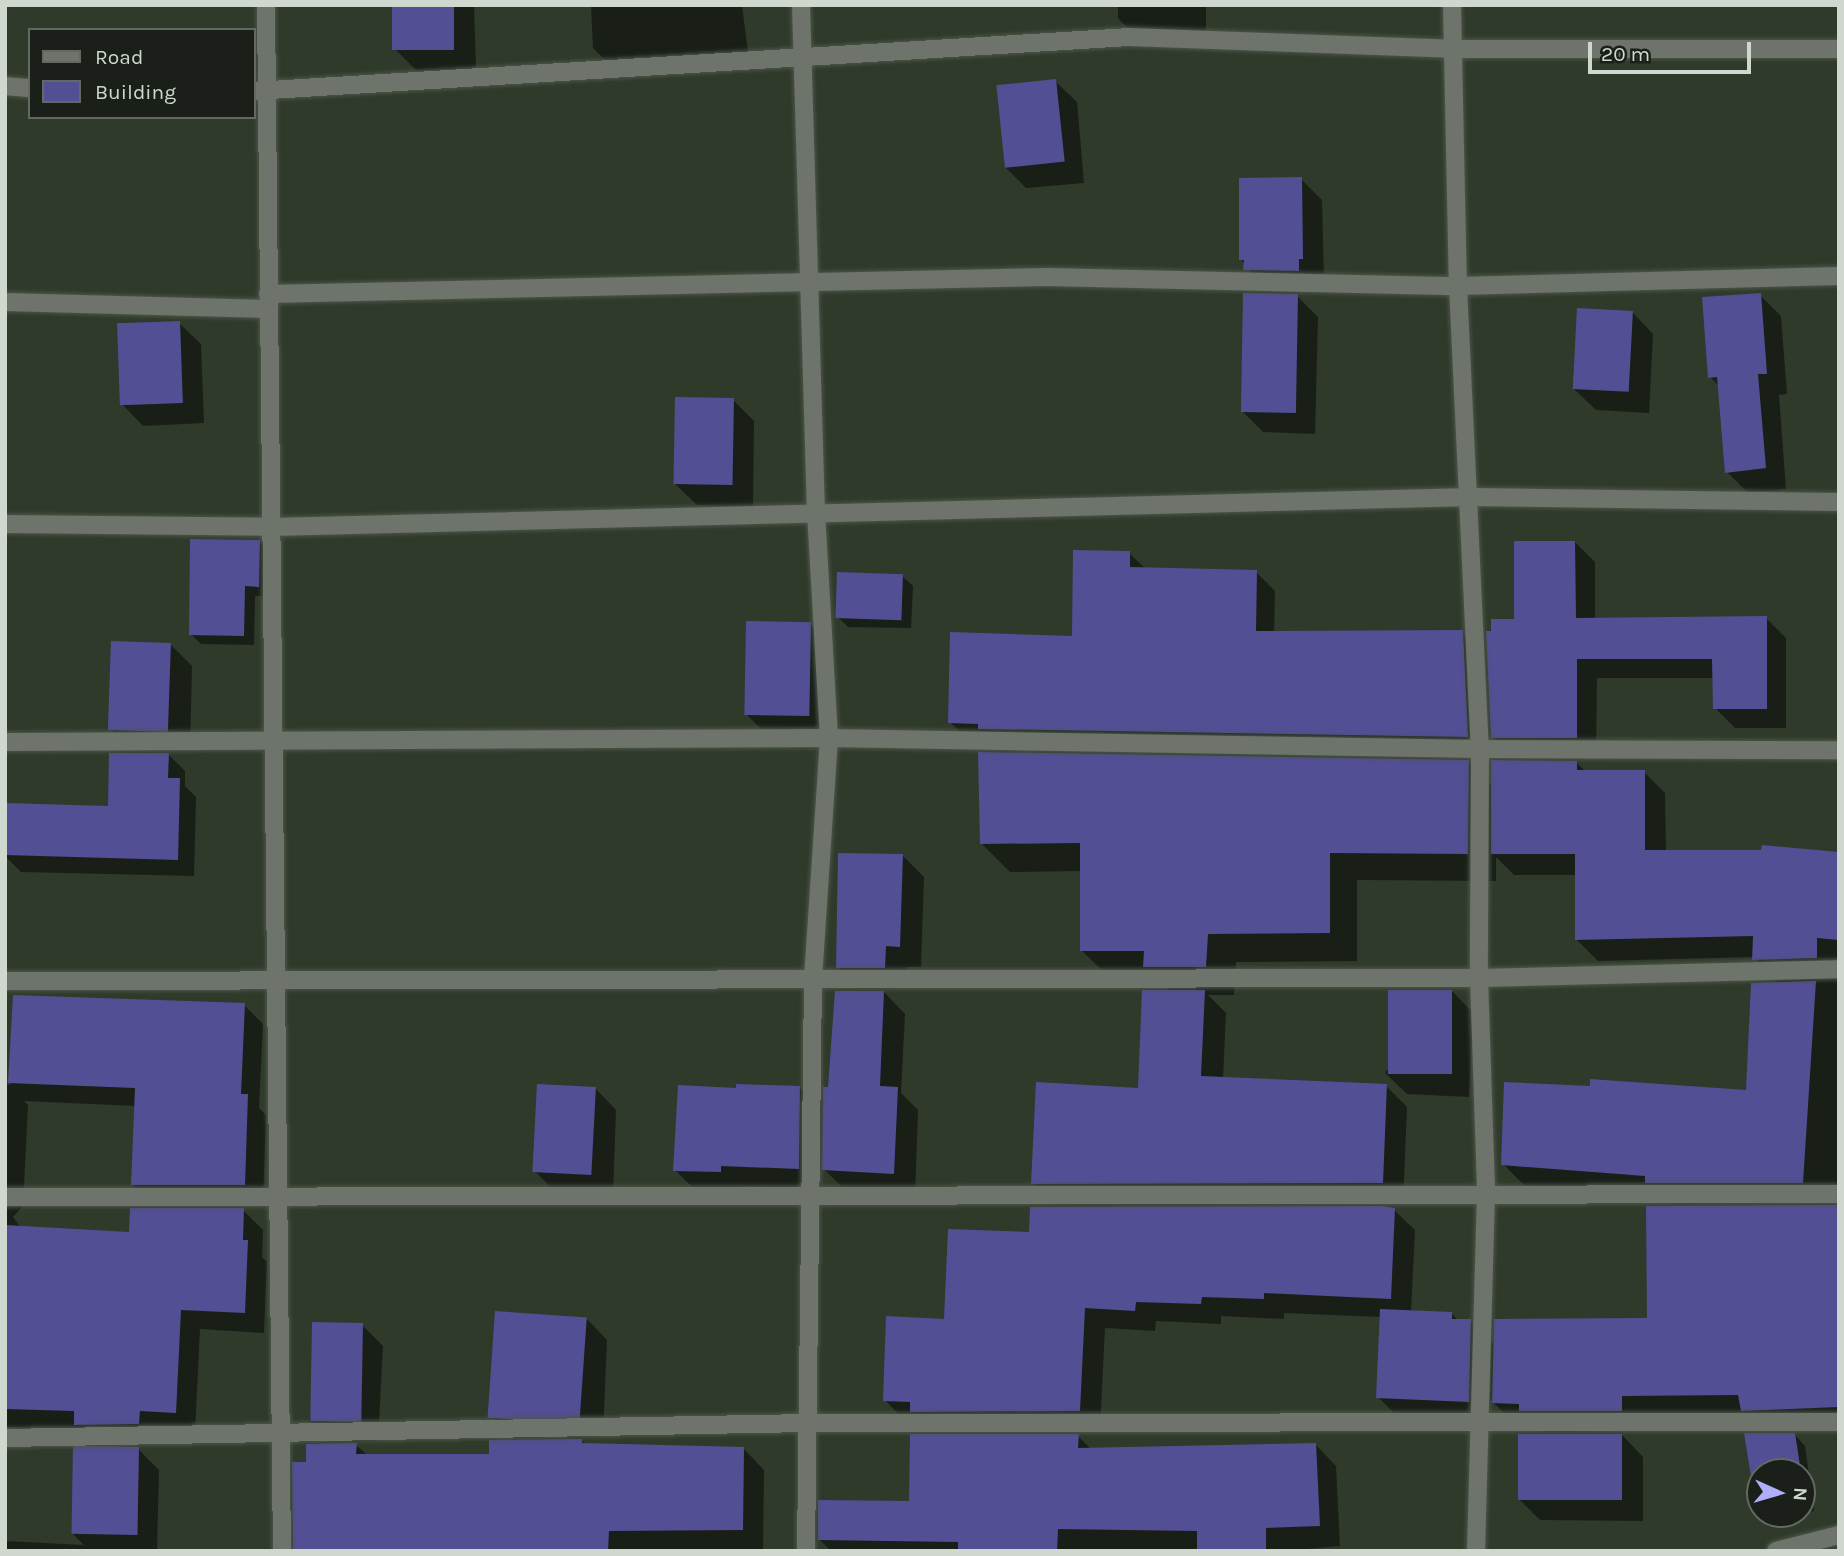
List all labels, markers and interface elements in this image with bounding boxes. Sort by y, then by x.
legend [28,28,256,119]
scale bar [1592,28,1755,72]
text: 20 m [1601,42,1650,66]
text: Road [95,45,143,69]
text: Building [95,80,176,104]
north arrow [1746,1458,1816,1528]
text: N [1789,1487,1811,1502]

